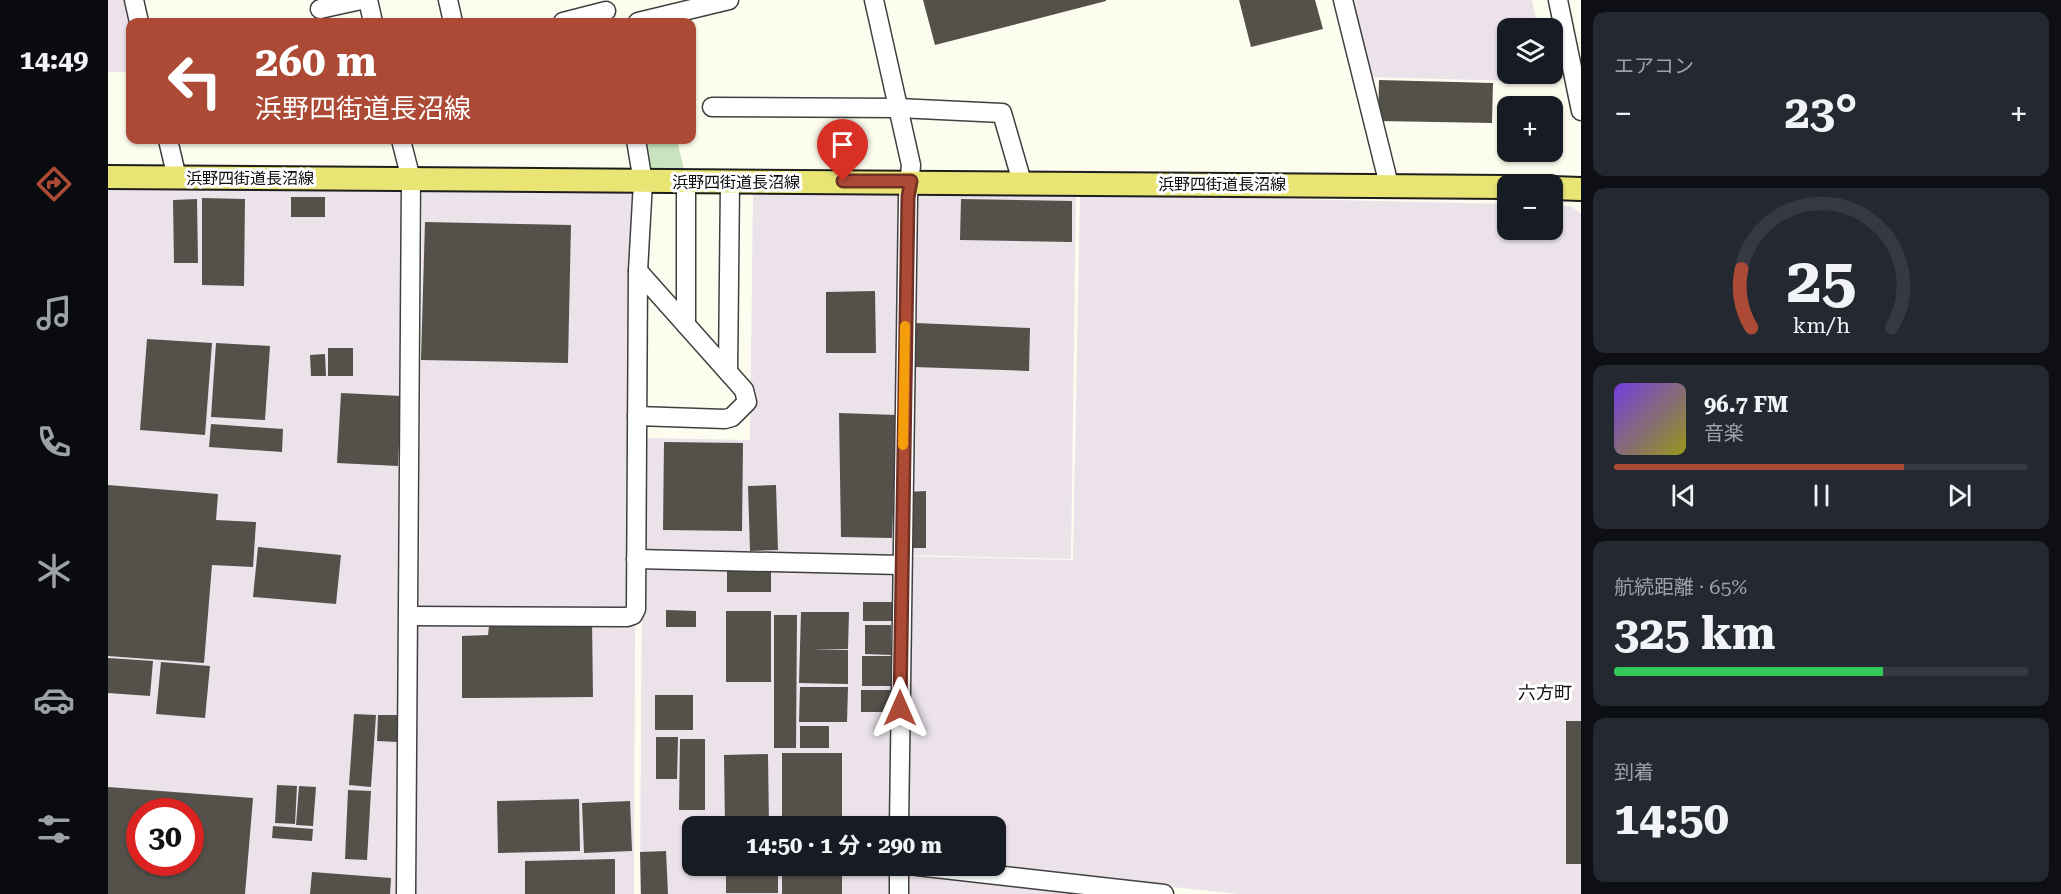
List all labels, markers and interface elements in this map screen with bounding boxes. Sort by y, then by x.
map controls [1497,18,1563,240]
button: layers [1497,18,1563,84]
text: 260 m [255,37,377,86]
icon: left [156,42,234,120]
text: 14:49 [20,44,88,76]
text: エアコン [1614,54,1694,78]
text: 23° [1785,86,1857,139]
text: 浜野四街道長沼線 [255,93,471,125]
text: − [1614,94,1632,133]
text: + [2010,94,2028,133]
button: + [1497,96,1563,162]
pin [817,119,868,181]
icon: arrive [826,128,859,161]
icon: directions [33,163,75,205]
street label: 浜野四街道長沼線 [186,169,314,188]
street label: 浜野四街道長沼線 [672,173,800,192]
button: − [1497,174,1563,240]
street label: 浜野四街道長沼線 [1158,175,1286,194]
text: 25 [1786,244,1856,317]
icon: music [33,292,75,334]
text: km/h [1792,313,1850,338]
text: 96.7 FM [1704,392,1788,417]
icon: phone [33,421,75,463]
text: 音楽 [1704,421,1744,445]
icon: previous [1667,479,1700,512]
icon: pause [1805,479,1838,512]
icon: next [1943,479,1976,512]
icon: climate [33,550,75,592]
text: 航続距離 · 65% [1614,575,1747,599]
text: 325 km [1614,607,1775,660]
position arrow [868,676,932,740]
icon: car [33,679,75,721]
district label: 六方町 [1518,682,1572,703]
text: 到着 [1614,760,1654,784]
text: 14:50 [1614,792,1729,845]
speed limit sign: 30 [126,798,204,876]
icon: filters [33,808,75,850]
text: 14:50 · 1 分 · 290 m [746,833,942,858]

